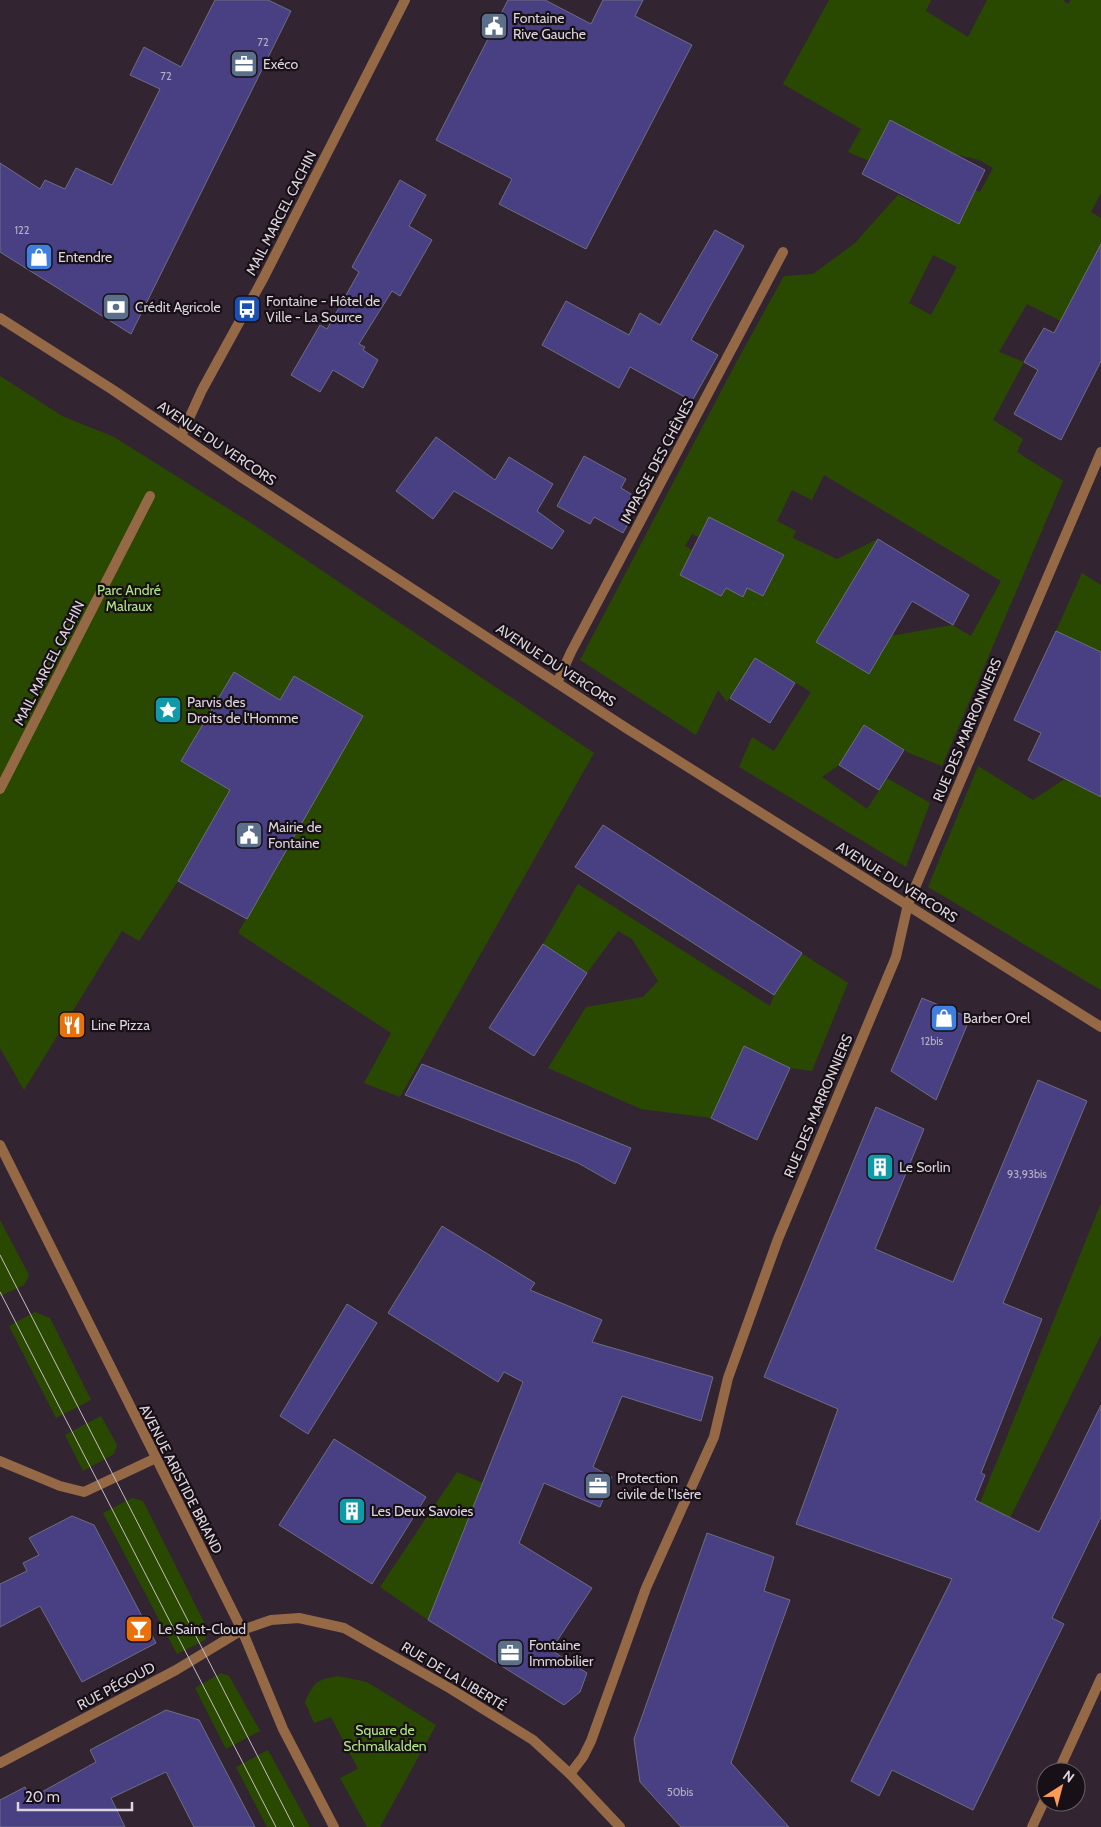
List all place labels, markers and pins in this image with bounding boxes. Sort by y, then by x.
place label: Fontaine Rive Gauche [513,9,586,43]
public building icon: Fontaine Rive Gauche [479,11,509,41]
office icon: Exéco [229,49,259,79]
place label: Exéco [263,55,299,73]
shop icon: Entendre [24,242,54,272]
place label: Entendre [58,248,112,266]
bank icon: Crédit Agricole [101,292,131,322]
place label: Fontaine - Hôtel de Ville - La Source [266,292,380,326]
bus stop icon: Fontaine - Hôtel de Ville - La Source [232,294,262,324]
place label: Crédit Agricole [135,298,221,316]
place label: Parvis des Droits de l'Homme [187,693,298,727]
place icon: Parvis des Droits de l'Homme [153,695,183,725]
place label: Mairie de Fontaine [268,818,322,852]
public building icon: Mairie de Fontaine [234,820,264,850]
shop icon: Barber Orel [929,1003,959,1033]
place label: Barber Orel [963,1009,1031,1027]
restaurant icon: Line Pizza [57,1010,87,1040]
place label: Line Pizza [91,1016,150,1034]
building icon: Le Sorlin [865,1152,895,1182]
place label: Le Sorlin [899,1158,951,1176]
place label: Protection civile de l'Isère [617,1469,701,1503]
office icon: Protection civile de l'Isère [583,1471,613,1501]
building icon: Les Deux Savoies [337,1496,367,1526]
place label: Les Deux Savoies [371,1502,474,1520]
bar icon: Le Saint-Cloud [124,1614,154,1644]
place label: Le Saint-Cloud [158,1620,246,1638]
place label: Fontaine Immobilier [529,1636,594,1670]
office icon: Fontaine Immobilier [495,1638,525,1668]

